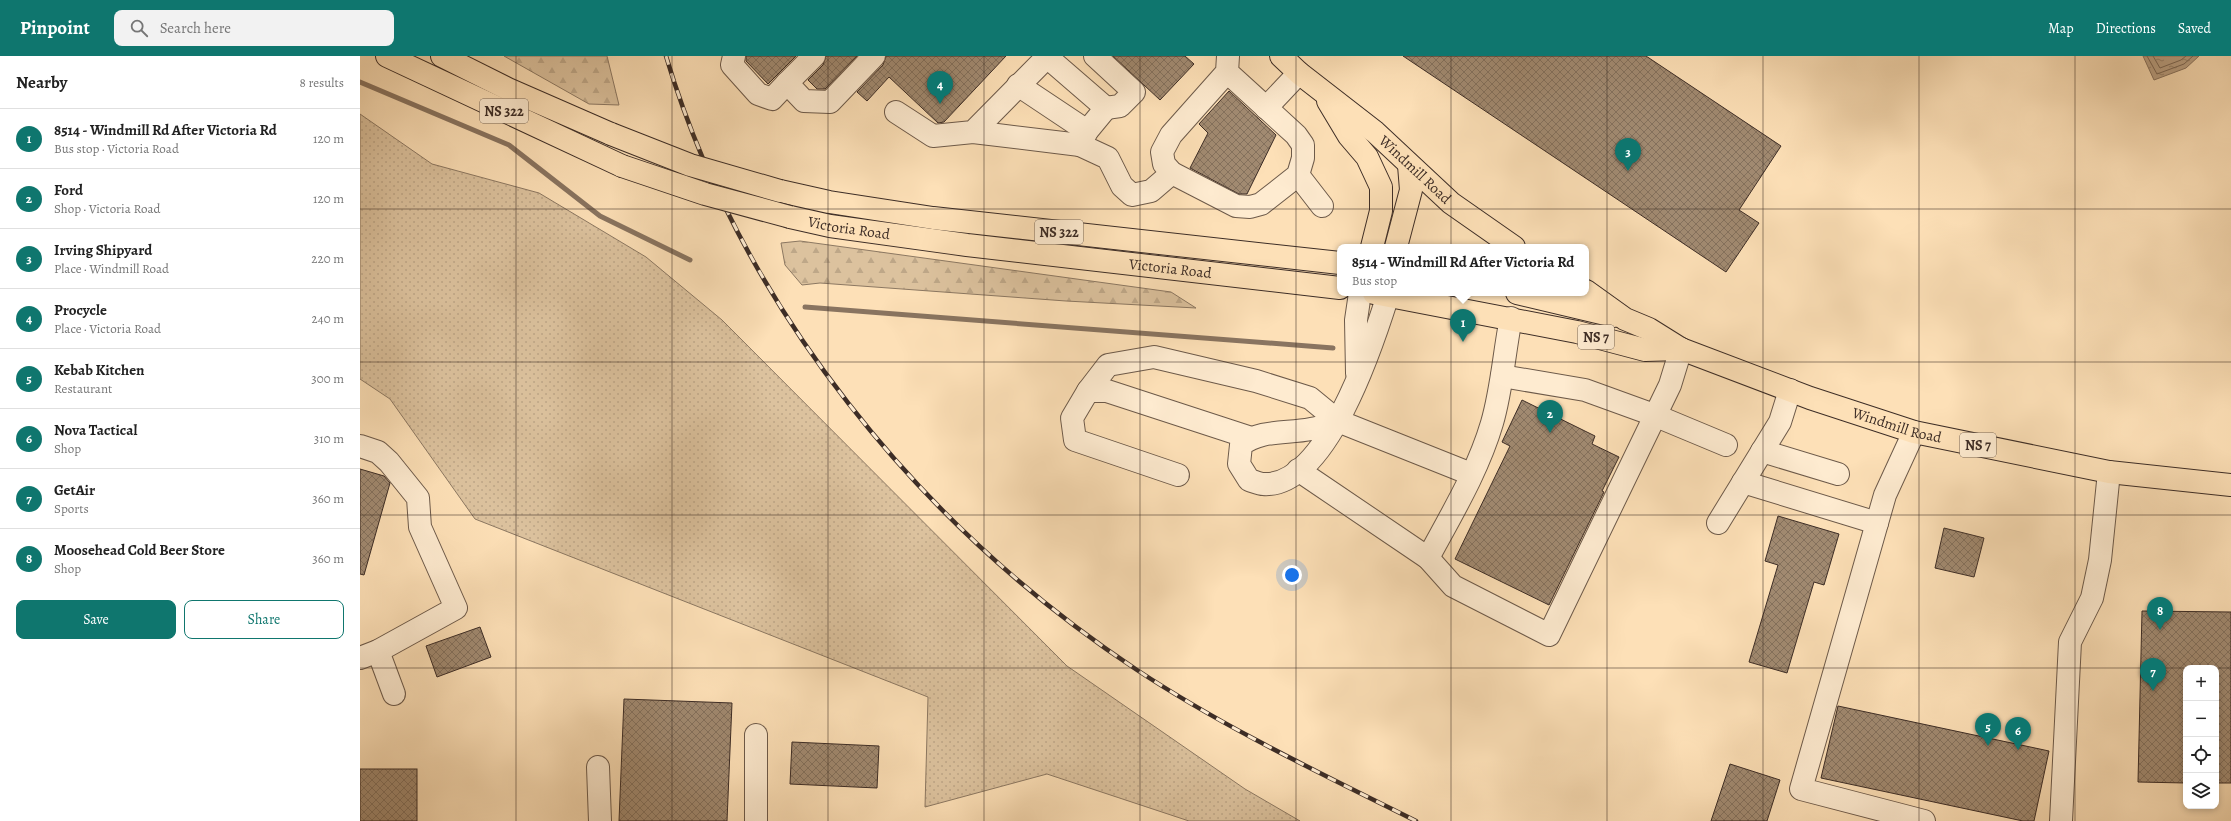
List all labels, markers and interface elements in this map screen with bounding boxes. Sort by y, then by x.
search box [114,10,394,46]
text: Pinpoint [20,15,90,41]
icon: search [128,17,150,39]
text: Search here [160,18,231,38]
text: Map [2048,19,2074,38]
text: Directions [2096,19,2156,38]
text: Saved [2178,19,2211,38]
text: Nearby [16,71,67,94]
pin: 4 [927,71,953,104]
text: 8 results [300,74,344,91]
road number: NS 322 [480,99,528,123]
text: 8514 - Windmill Rd After Victoria Rd [54,120,277,140]
text: 1 [27,130,31,147]
text: 120 m [313,130,344,147]
street label: Windmill Road [1374,130,1456,209]
pin: 3 [1615,138,1641,171]
text: Bus stop · Victoria Road [54,140,179,157]
text: Ford [54,180,83,200]
text: 2 [26,190,32,207]
text: 120 m [313,190,344,207]
text: Shop · Victoria Road [54,200,160,217]
street label: Victoria Road [805,211,892,244]
road number: NS 322 [1035,220,1083,244]
text: Irving Shipyard [54,240,152,260]
popup [1337,244,1589,296]
text: 3 [26,250,32,267]
text: 220 m [311,250,344,267]
text: 8514 - Windmill Rd After Victoria Rd [1352,252,1574,272]
street label: Victoria Road [1127,254,1214,283]
text: Place · Windmill Road [54,260,169,277]
text: Bus stop [1352,272,1397,289]
text: Procycle [54,300,107,320]
pin: 1 [1450,309,1476,342]
text: 4 [26,310,32,327]
text: 240 m [312,310,344,327]
text: Place · Victoria Road [54,320,161,337]
road number: NS 7 [1578,325,1614,349]
text: Kebab Kitchen [54,360,145,380]
text: 5 [26,370,32,387]
text: 300 m [311,370,344,387]
text: Restaurant [54,380,112,397]
pin: 2 [1537,400,1563,433]
street label: Windmill Road [1849,402,1944,448]
text: Nova Tactical [54,420,137,440]
text: 6 [26,430,32,447]
text: 310 m [314,430,344,447]
road number: NS 7 [1960,433,1996,457]
text: Shop [54,440,81,457]
text: GetAir [54,480,95,500]
text: 7 [26,490,32,507]
text: 360 m [312,490,344,507]
text: Sports [54,500,89,517]
text: Moosehead Cold Beer Store [54,540,225,560]
text: 8 [26,550,32,567]
text: 360 m [312,550,344,567]
text: Shop [54,560,81,577]
your location [1282,565,1302,585]
pin: 8 [2147,597,2173,630]
button: Save [16,600,176,639]
button: Share [184,600,344,639]
pin: 7 [2140,658,2166,691]
map controls [2183,665,2219,809]
button: + [2183,665,2219,701]
button: − [2183,701,2219,737]
pin: 5 [1975,713,2001,746]
pin: 6 [2005,717,2031,750]
button: locate [2183,737,2219,773]
button: layers [2183,773,2219,809]

